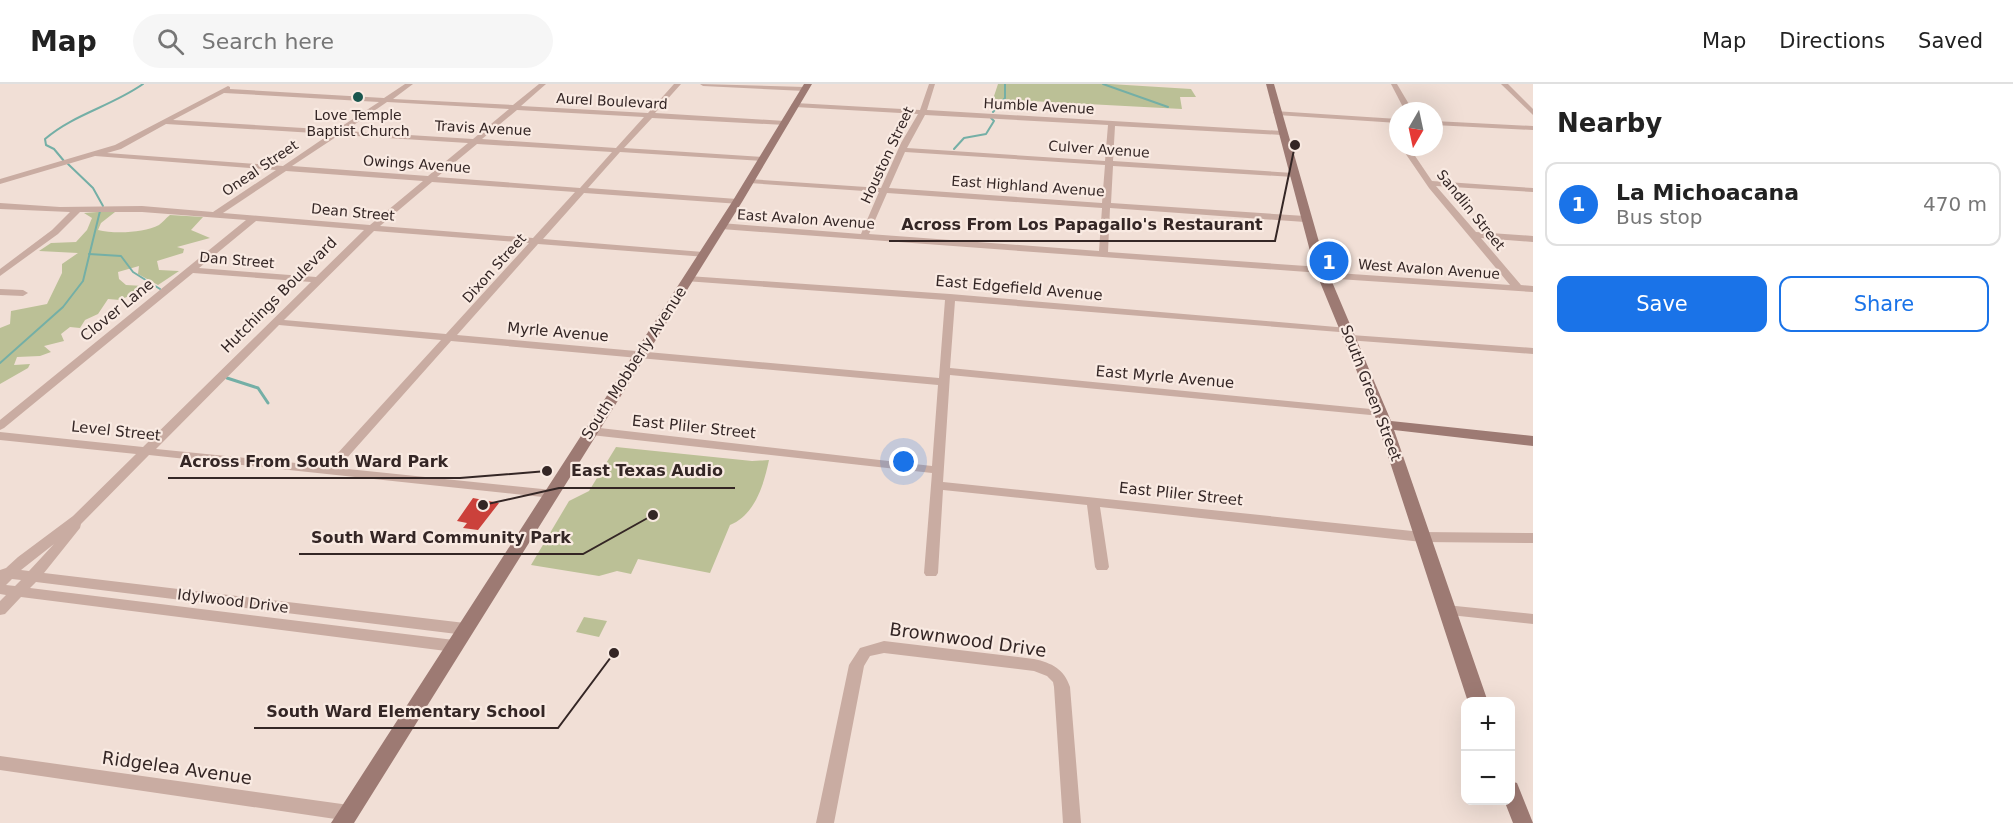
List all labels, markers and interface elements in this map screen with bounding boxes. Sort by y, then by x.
search box [133,14,553,68]
text: Map [30,25,97,58]
icon: search [154,25,187,58]
text: Search here [202,29,334,54]
text: Map [1702,29,1746,53]
text: Directions [1779,29,1885,53]
text: Saved [1918,29,1983,53]
marker: Love Temple Baptist Church [351,90,365,104]
street label: Aurel Boulevard [556,90,668,112]
street label: Humble Avenue [983,95,1095,117]
north arrow [1389,102,1443,156]
street label: Houston Street [858,103,917,206]
place label: Love Temple Baptist Church [306,107,410,139]
text: Nearby [1557,108,1662,138]
street label: Travis Avenue [433,117,532,139]
street label: Oneal Street [219,136,301,199]
street label: Culver Avenue [1048,137,1150,161]
street label: Owings Avenue [363,152,471,176]
street label: Sandlin Street [1434,167,1509,254]
street label: East Highland Avenue [951,173,1105,199]
text: La Michoacana [1616,180,1799,205]
text: 1 [1572,192,1585,216]
text: 470 m [1923,192,1987,216]
street label: Dean Street [311,200,396,224]
text: Bus stop [1616,205,1702,229]
street label: East Avalon Avenue [737,206,875,232]
callout: Across From Los Papagallo's Restaurant [889,207,1275,241]
text: Across From Los Papagallo's Restaurant [901,215,1263,234]
street label: Dixon Street [459,230,529,306]
street label: Hutchings Boulevard [217,233,341,357]
pin: 1 [1310,238,1348,284]
street label: Dan Street [199,249,276,271]
street label: West Avalon Avenue [1357,256,1501,282]
street label: East Edgefield Avenue [935,272,1103,304]
street label: Clover Lane [77,275,157,345]
button: Save [1557,276,1767,332]
button: Share [1779,276,1989,332]
street label: South Mobberly Avenue [578,283,690,443]
street label: Myrle Avenue [506,319,610,345]
street label: South Green Street [1337,322,1405,464]
street label: East Myrle Avenue [1095,362,1235,392]
street label: East Pliler Street [631,412,757,442]
street label: Level Street [70,417,162,445]
callout: Across From South Ward Park [168,444,460,478]
your location [889,447,918,476]
text: Across From South Ward Park [180,452,449,471]
callout: East Texas Audio [559,454,735,488]
text: East Texas Audio [571,461,723,480]
street label: East Pliler Street [1118,479,1244,509]
callout: South Ward Community Park [299,520,583,554]
text: South Ward Community Park [311,528,571,547]
street label: Idylwood Drive [176,585,290,617]
street label: Brownwood Drive [888,618,1048,661]
callout: South Ward Elementary School [254,694,558,728]
map controls [1461,697,1515,805]
button: + [1461,697,1515,751]
text: South Ward Elementary School [266,702,546,721]
street label: Ridgelea Avenue [101,747,253,788]
button: − [1461,751,1515,805]

